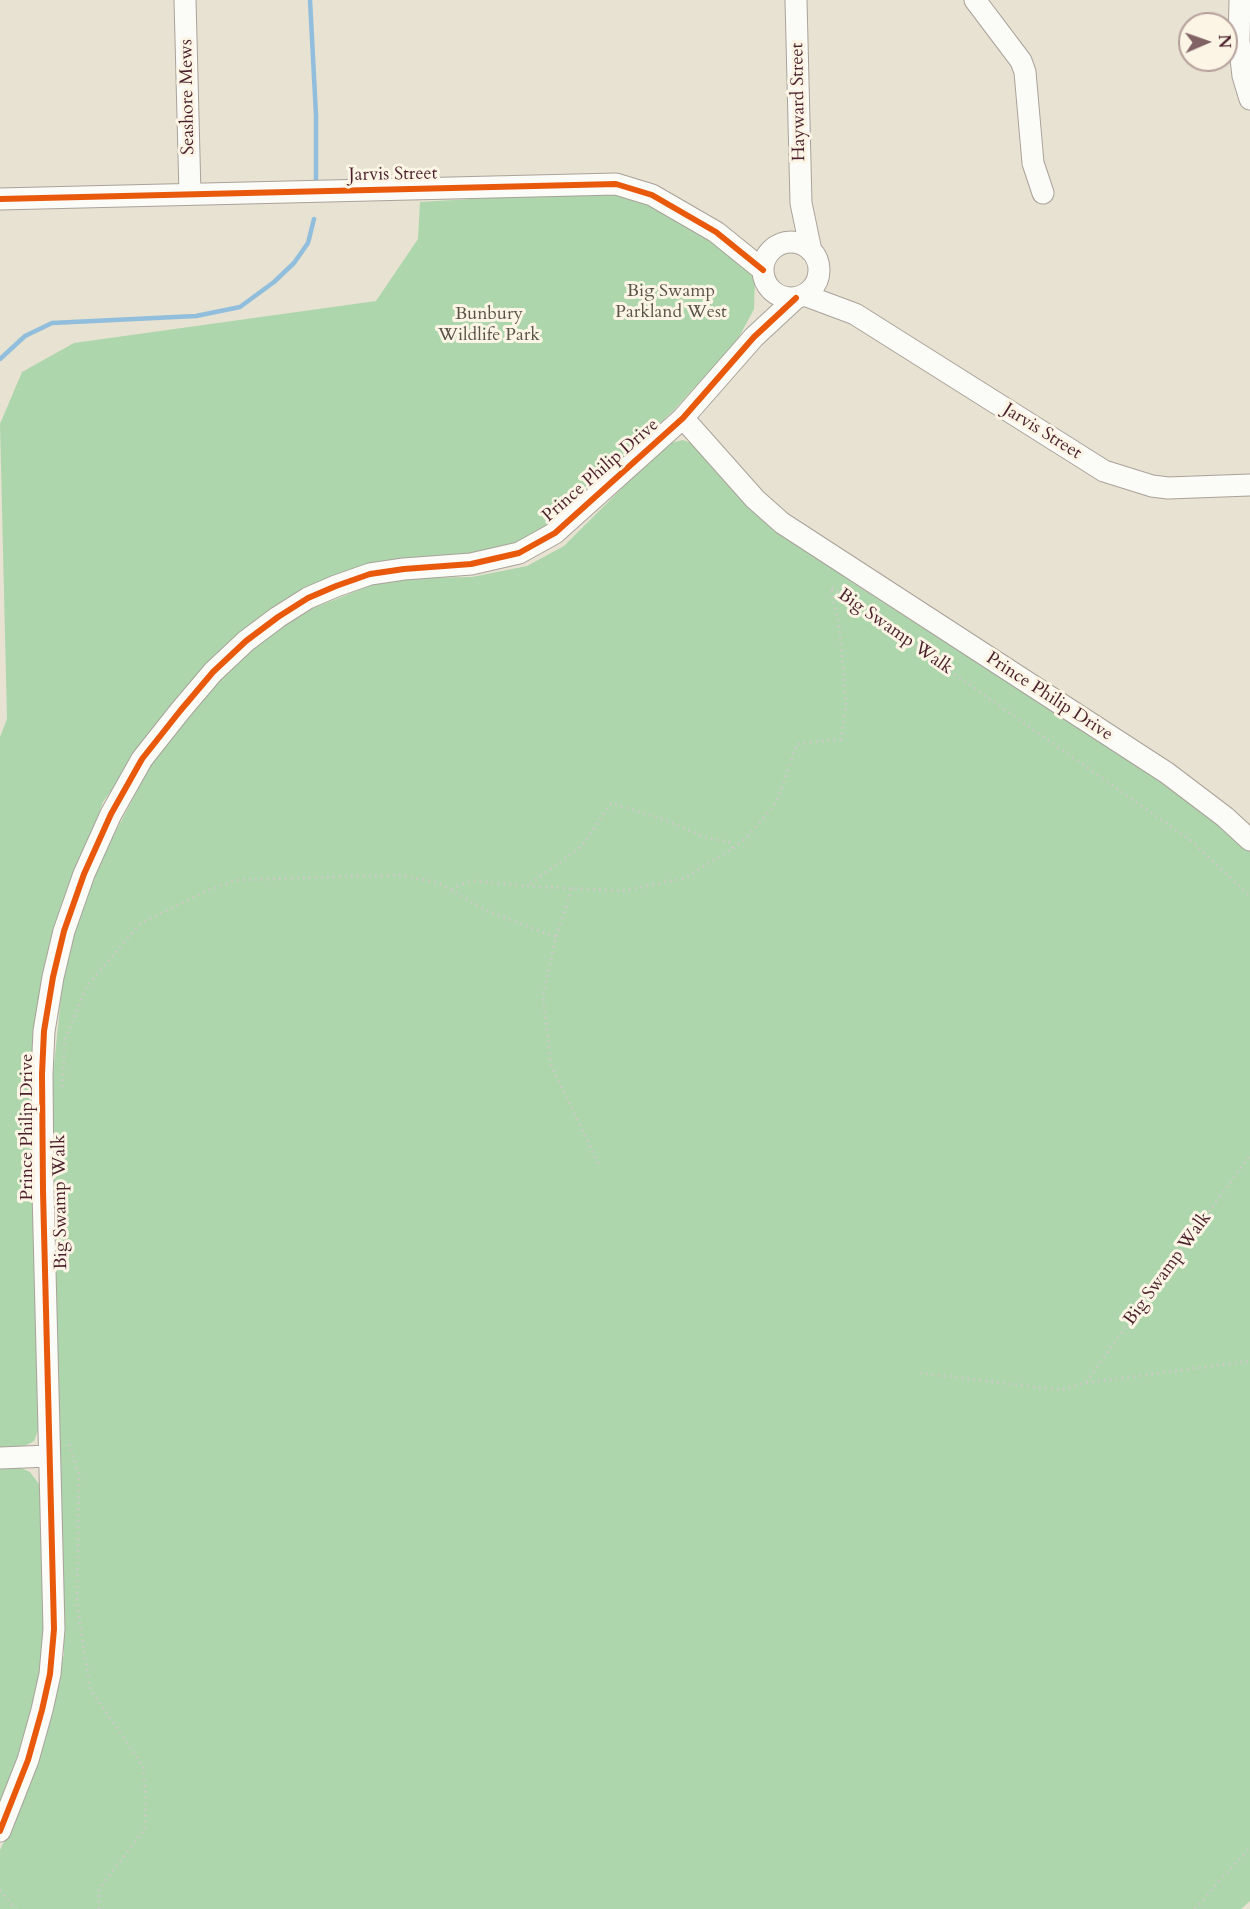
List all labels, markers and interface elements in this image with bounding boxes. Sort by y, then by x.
north arrow [1178,12,1238,72]
text: N [1213,34,1235,49]
street label: Seashore Mews [176,39,200,155]
street label: Hayward Street [787,42,811,162]
street label: Jarvis Street [348,163,438,187]
park label: Big Swamp Parkland West [615,281,727,324]
park label: Bunbury Wildlife Park [438,304,540,346]
street label: Jarvis Street [999,399,1085,465]
street label: Prince Philip Drive [538,415,664,527]
street label: Big Swamp Walk [834,584,956,680]
street label: Prince Philip Drive [982,648,1116,746]
street label: Prince Philip Drive [17,1054,39,1200]
street label: Big Swamp Walk [49,1134,73,1270]
street label: Big Swamp Walk [1120,1208,1216,1330]

